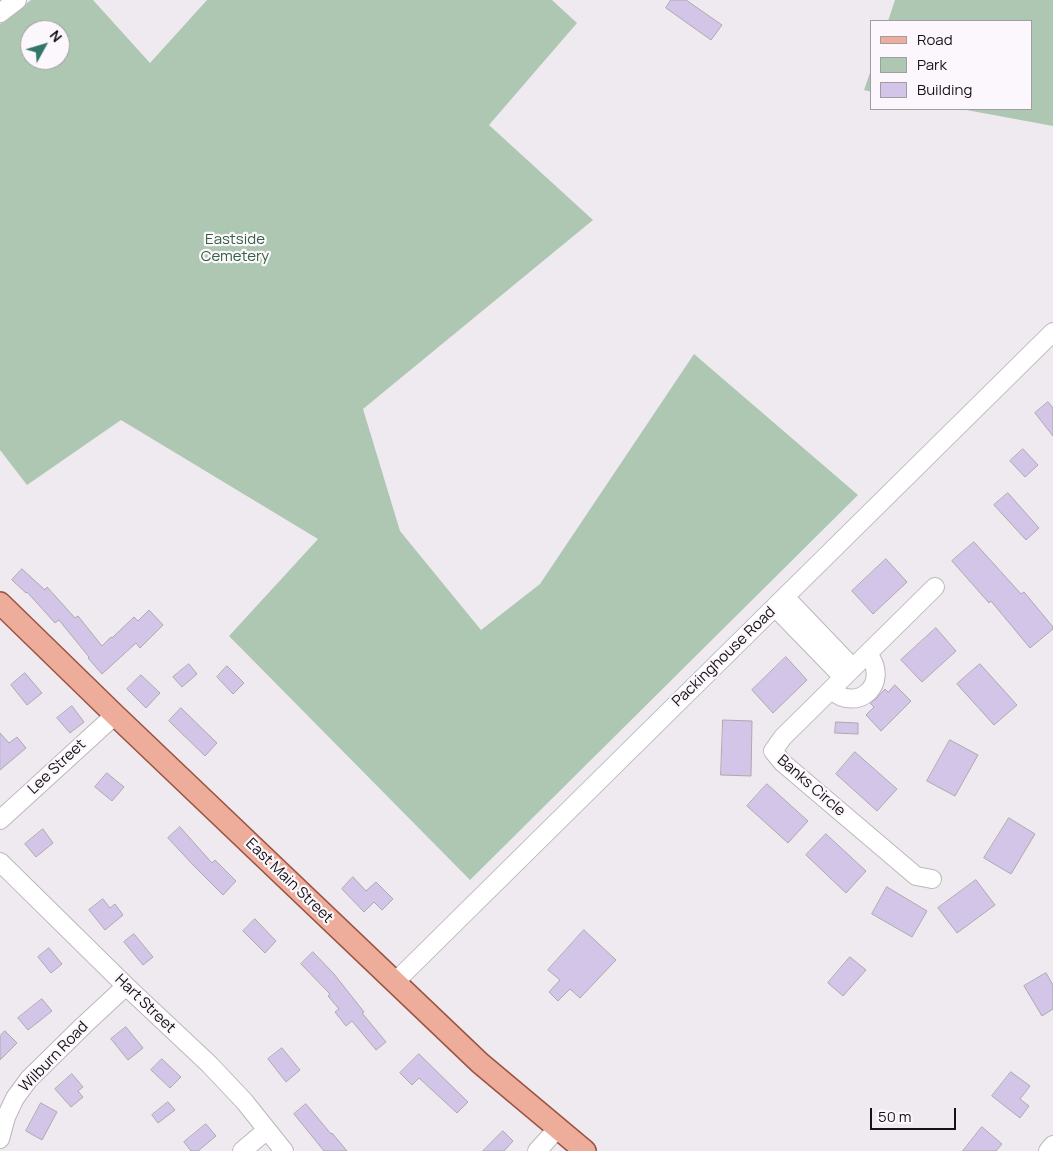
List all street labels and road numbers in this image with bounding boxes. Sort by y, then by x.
street label: Packinghouse Road [669,603,779,711]
street label: Lee Street [24,736,90,798]
street label: Banks Circle [773,752,849,820]
street label: East Main Street [242,835,336,927]
street label: Hart Street [111,971,179,1037]
street label: Wilburn Road [16,1018,92,1096]

